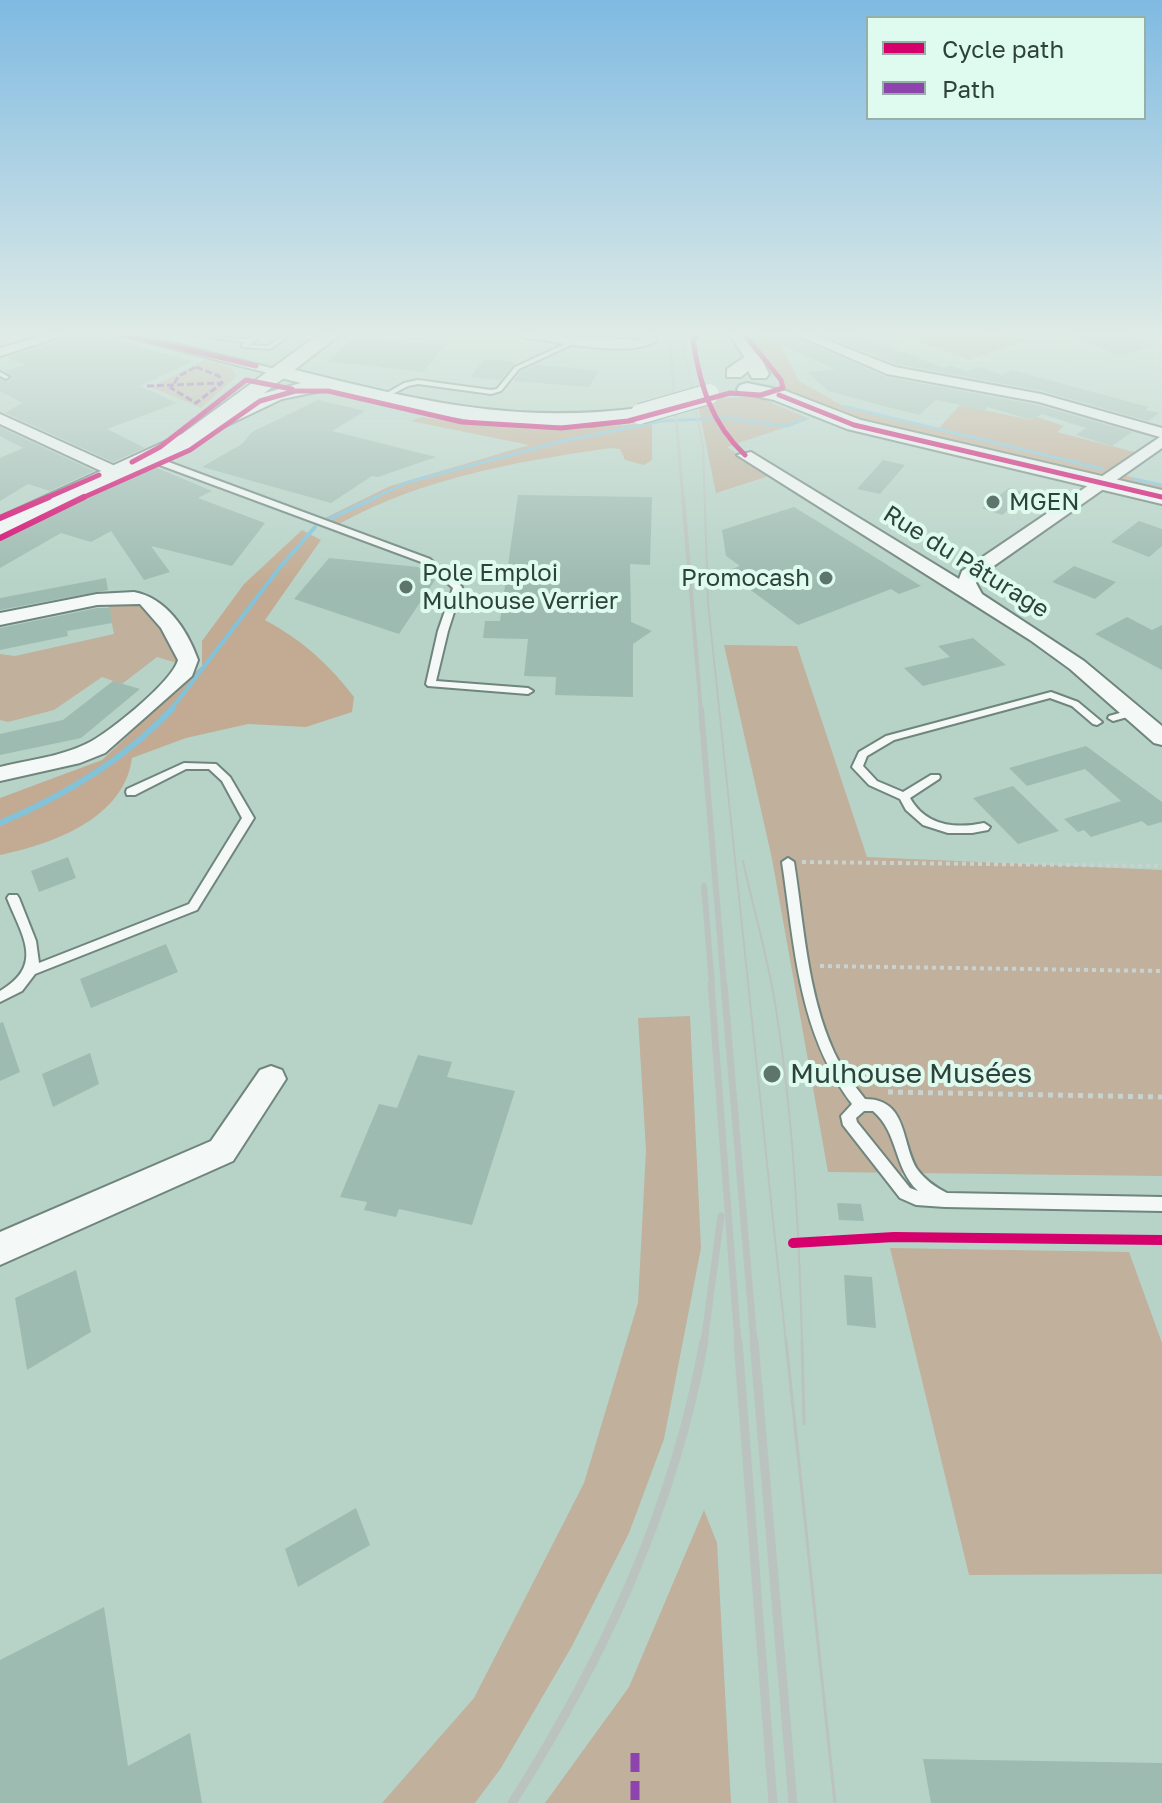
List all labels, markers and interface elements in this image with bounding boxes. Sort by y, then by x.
legend [866,16,1146,120]
text: Cycle path [942,34,1064,63]
text: Path [942,74,995,103]
place label: MGEN [1009,488,1079,516]
marker: MGEN [984,493,1002,511]
street label: Rue du Pâturage [878,499,1054,625]
place label: Pole Emploi Mulhouse Verrier [422,559,618,615]
place label: Promocash [681,564,810,592]
marker: Promocash [817,569,835,587]
marker: Pole Emploi Mulhouse Verrier [397,578,415,596]
place label: Mulhouse Musées [790,1057,1032,1091]
marker: Mulhouse Musées [761,1063,783,1085]

